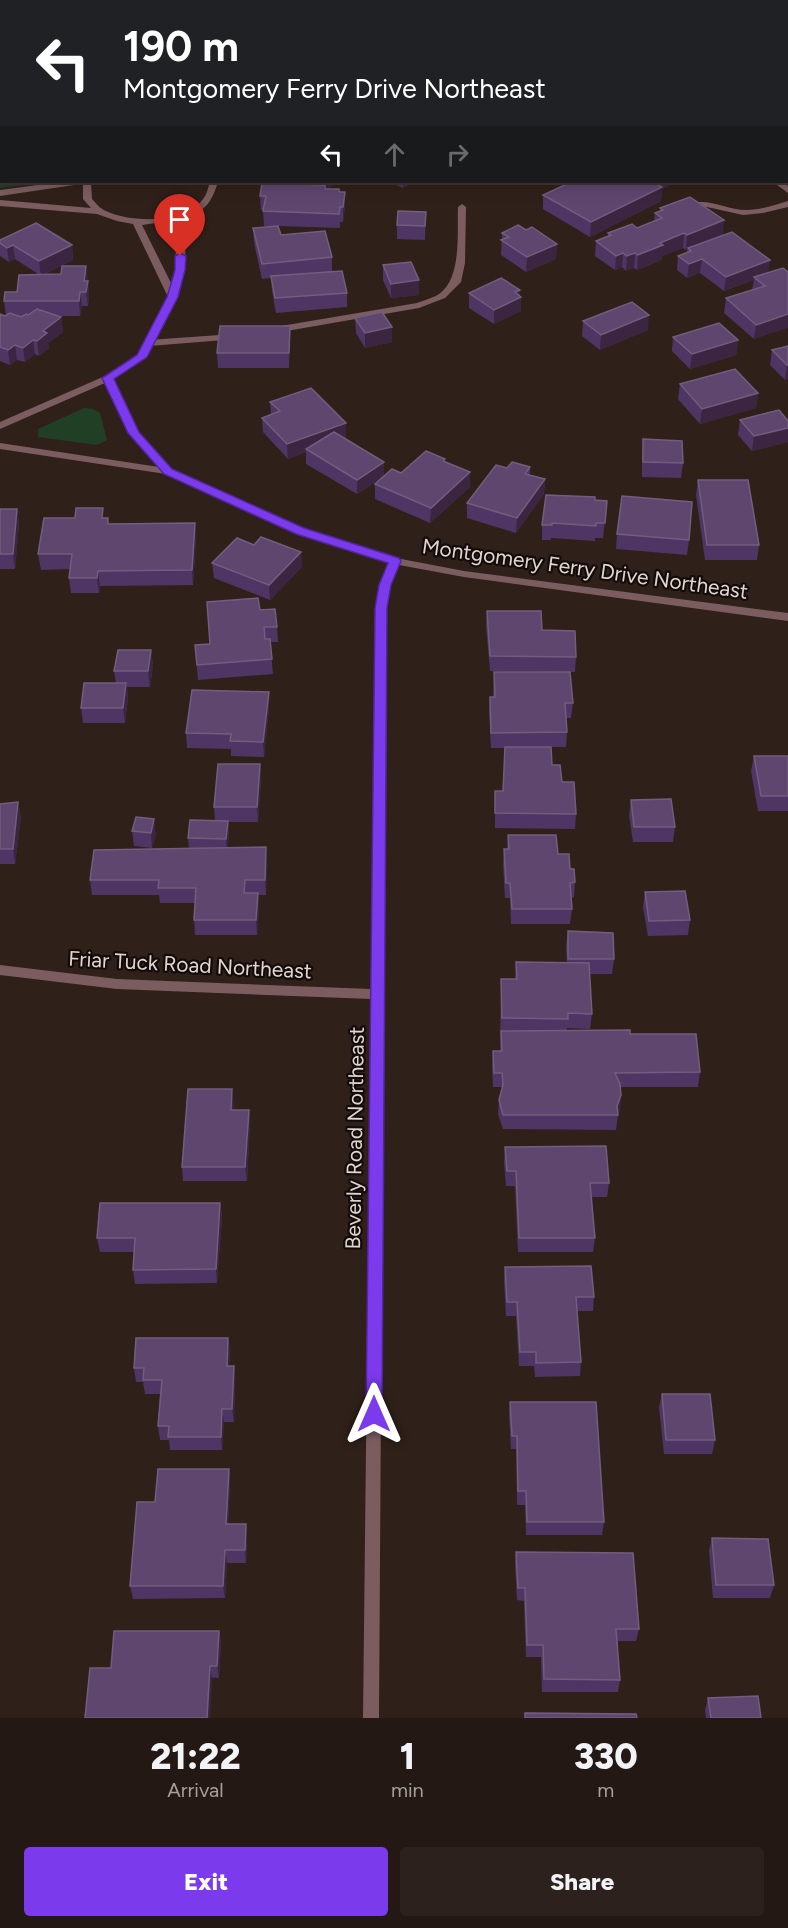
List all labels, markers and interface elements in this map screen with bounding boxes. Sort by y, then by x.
text: 190 m [123,21,239,72]
icon: left [24,24,102,102]
text: Montgomery Ferry Drive Northeast [123,72,546,105]
icon: left [315,138,348,171]
icon: ahead [378,138,411,171]
icon: right [441,138,474,171]
pin [154,194,205,256]
icon: arrive [163,203,196,236]
street label: Montgomery Ferry Drive Northeast [421,533,750,604]
street label: Friar Tuck Road Northeast [68,946,312,983]
street label: Beverly Road Northeast [340,1026,369,1250]
position arrow [342,1382,406,1446]
text: 21:22 [150,1735,241,1778]
text: 1 [400,1735,415,1778]
text: 330 [574,1735,638,1778]
text: Arrival [167,1778,224,1802]
text: min [391,1778,424,1802]
text: m [597,1778,614,1802]
button: Exit [24,1847,388,1916]
button: Share [400,1847,764,1916]

